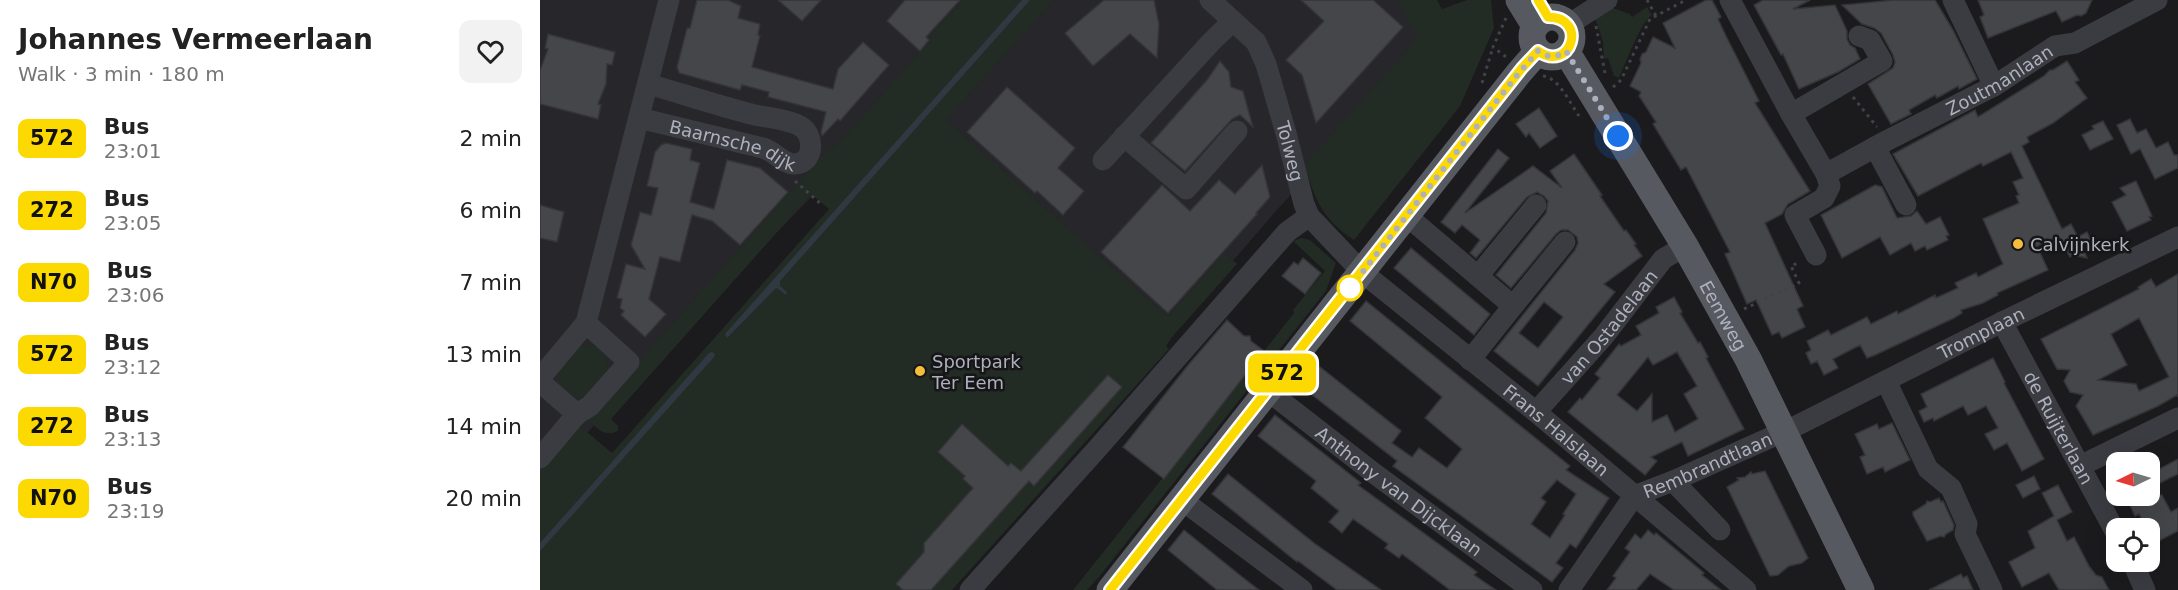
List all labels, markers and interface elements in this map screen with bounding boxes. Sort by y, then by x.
button: heart [459,20,522,83]
text: Johannes Vermeerlaan [18,23,373,56]
street label: Zoutmanlaan [1942,40,2056,119]
text: Walk · 3 min · 180 m [18,62,225,86]
text: Bus [104,114,149,139]
street label: Baarnsche dijk [667,115,798,175]
street label: Tolweg [1272,118,1308,183]
your location [1603,121,1633,151]
text: 572 [30,126,74,150]
text: 2 min [460,126,522,151]
text: 23:01 [104,139,161,163]
text: Bus [104,186,149,211]
text: 272 [30,198,74,222]
text: 6 min [460,198,522,223]
text: 23:05 [104,211,161,235]
place label: Calvijnkerk [2030,234,2130,255]
marker: Calvijnkerk [2011,237,2025,251]
text: Bus [107,258,152,283]
street label: van Ostadelaan [1556,265,1661,388]
text: N70 [30,270,77,294]
text: 7 min [460,270,522,295]
unlabelled marker [1337,275,1363,301]
street label: Eemweg [1696,277,1752,354]
text: 23:06 [107,283,164,307]
street label: Tromplaan [1933,302,2028,364]
text: Bus [104,330,149,355]
text: 572 [30,342,74,366]
text: 13 min [446,342,522,367]
place label: Sportpark Ter Eem [931,351,1021,393]
line badge: 572 [1248,354,1317,392]
text: 23:12 [104,355,161,379]
text: 572 [1260,361,1304,385]
marker: Sportpark Ter Eem [913,364,927,378]
street label: de Ruijterlaan [2020,367,2098,488]
street label: Frans Halslaan [1499,380,1614,480]
text: Bus [104,402,149,427]
text: 272 [30,414,74,438]
text: 14 min [446,414,522,439]
street label: Anthony van Dijcklaan [1312,422,1487,560]
text: 23:13 [104,427,161,451]
street label: Rembrandtlaan [1640,428,1775,502]
north arrow [2106,452,2160,506]
map controls [2106,452,2160,572]
text: Bus [107,474,152,499]
text: N70 [30,486,77,510]
text: 20 min [446,486,522,511]
text: 23:19 [107,499,164,523]
button: locate [2106,518,2160,572]

